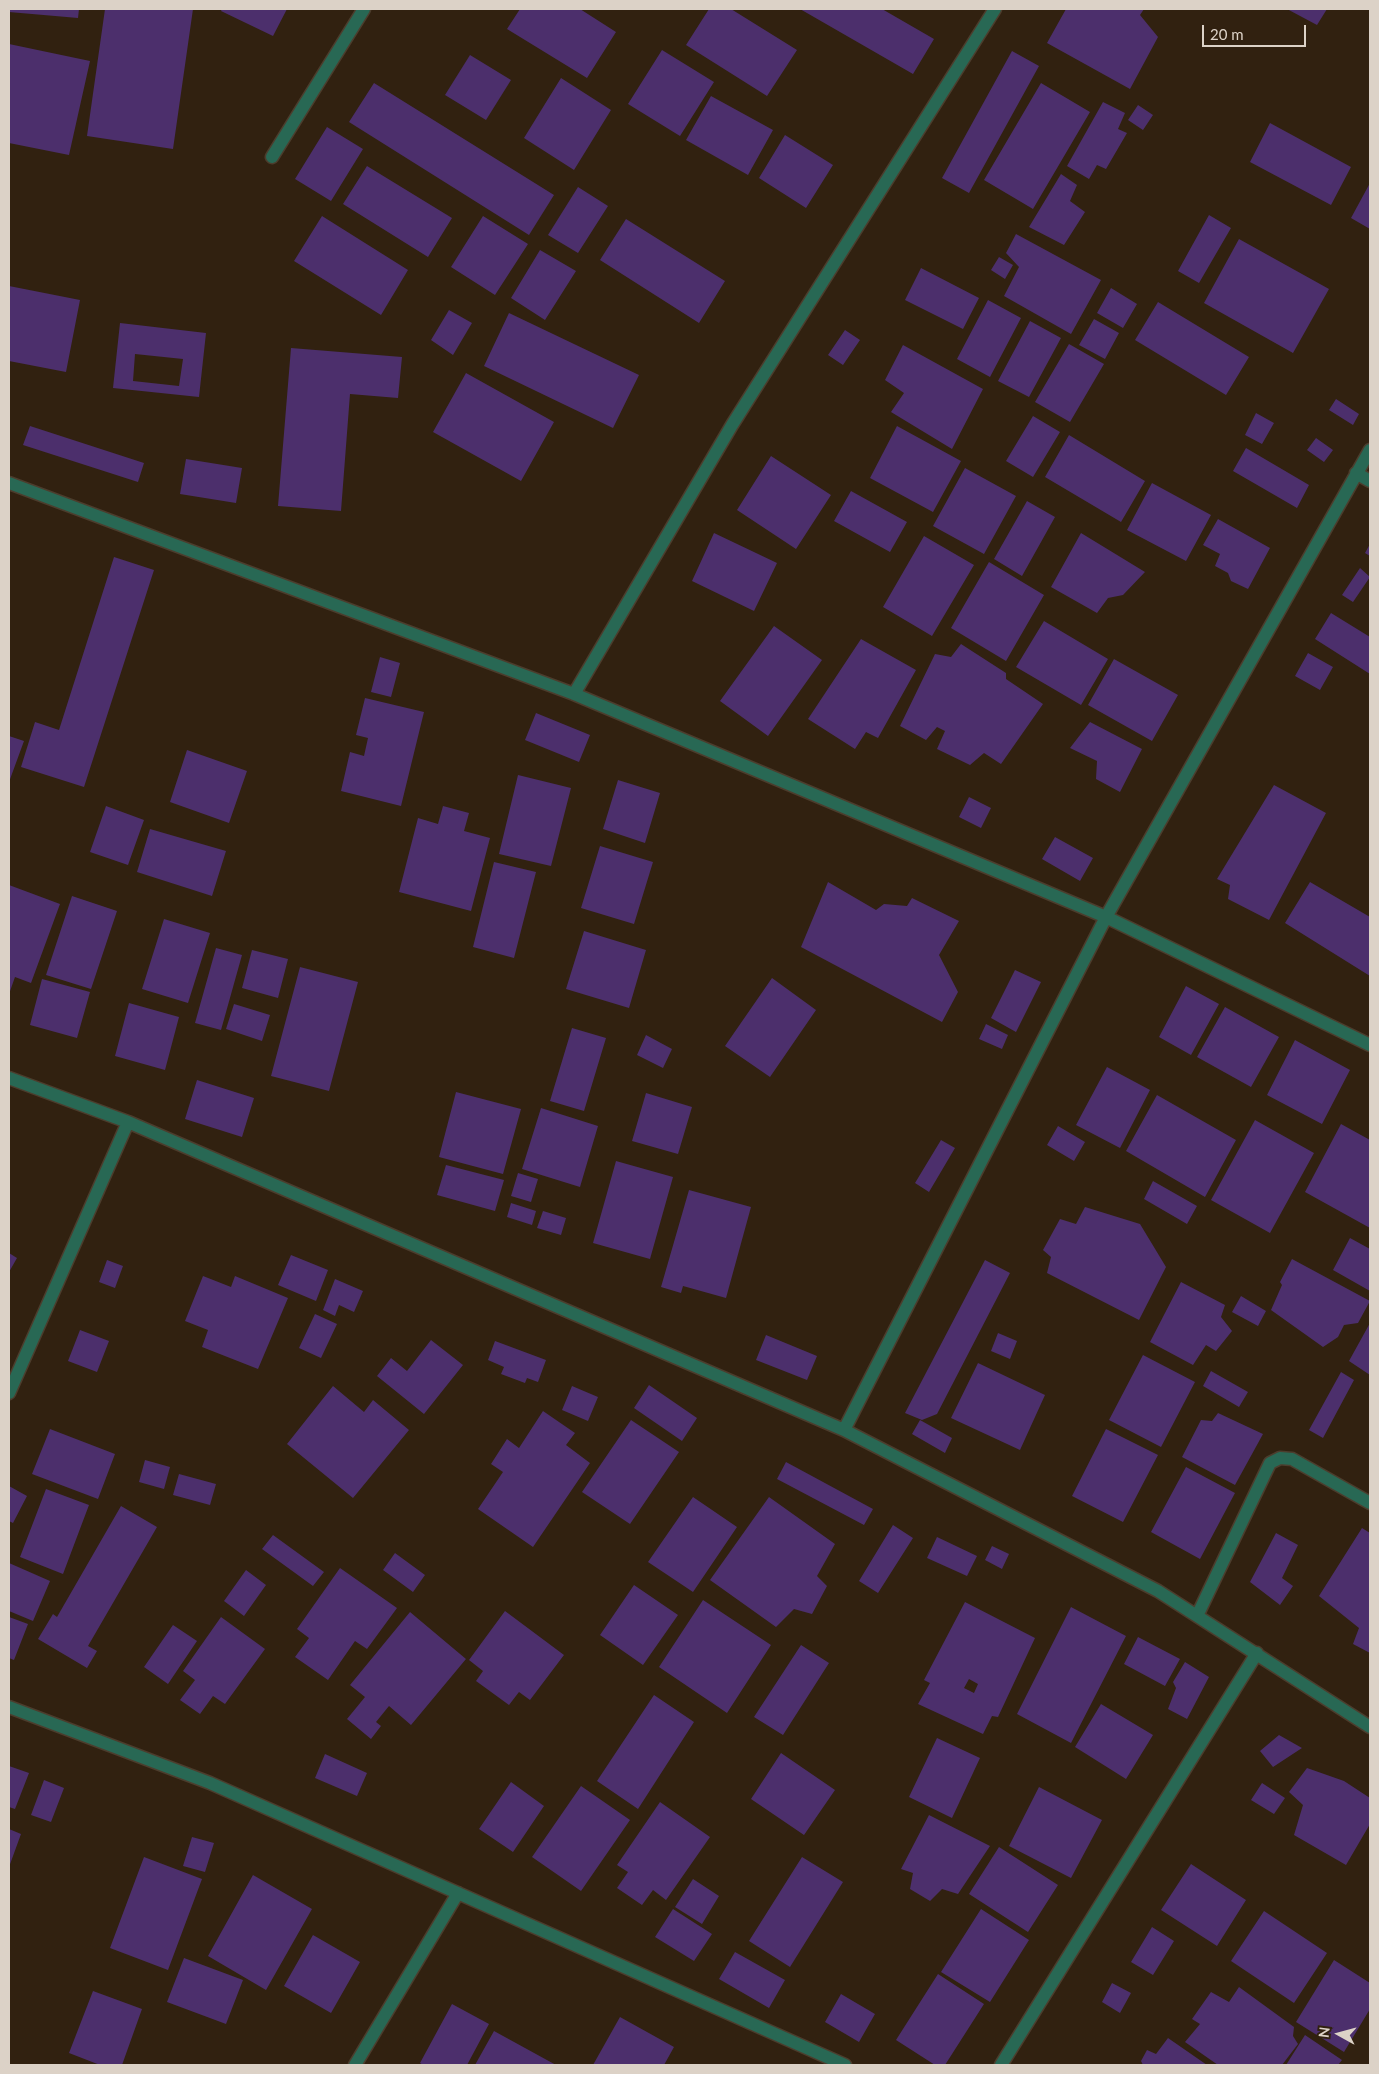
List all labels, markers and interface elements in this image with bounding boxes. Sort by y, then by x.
scale bar [1204,15,1308,47]
text: 20 m [1210,25,1244,43]
north arrow [1314,2009,1364,2059]
text: N [1315,2026,1333,2039]

